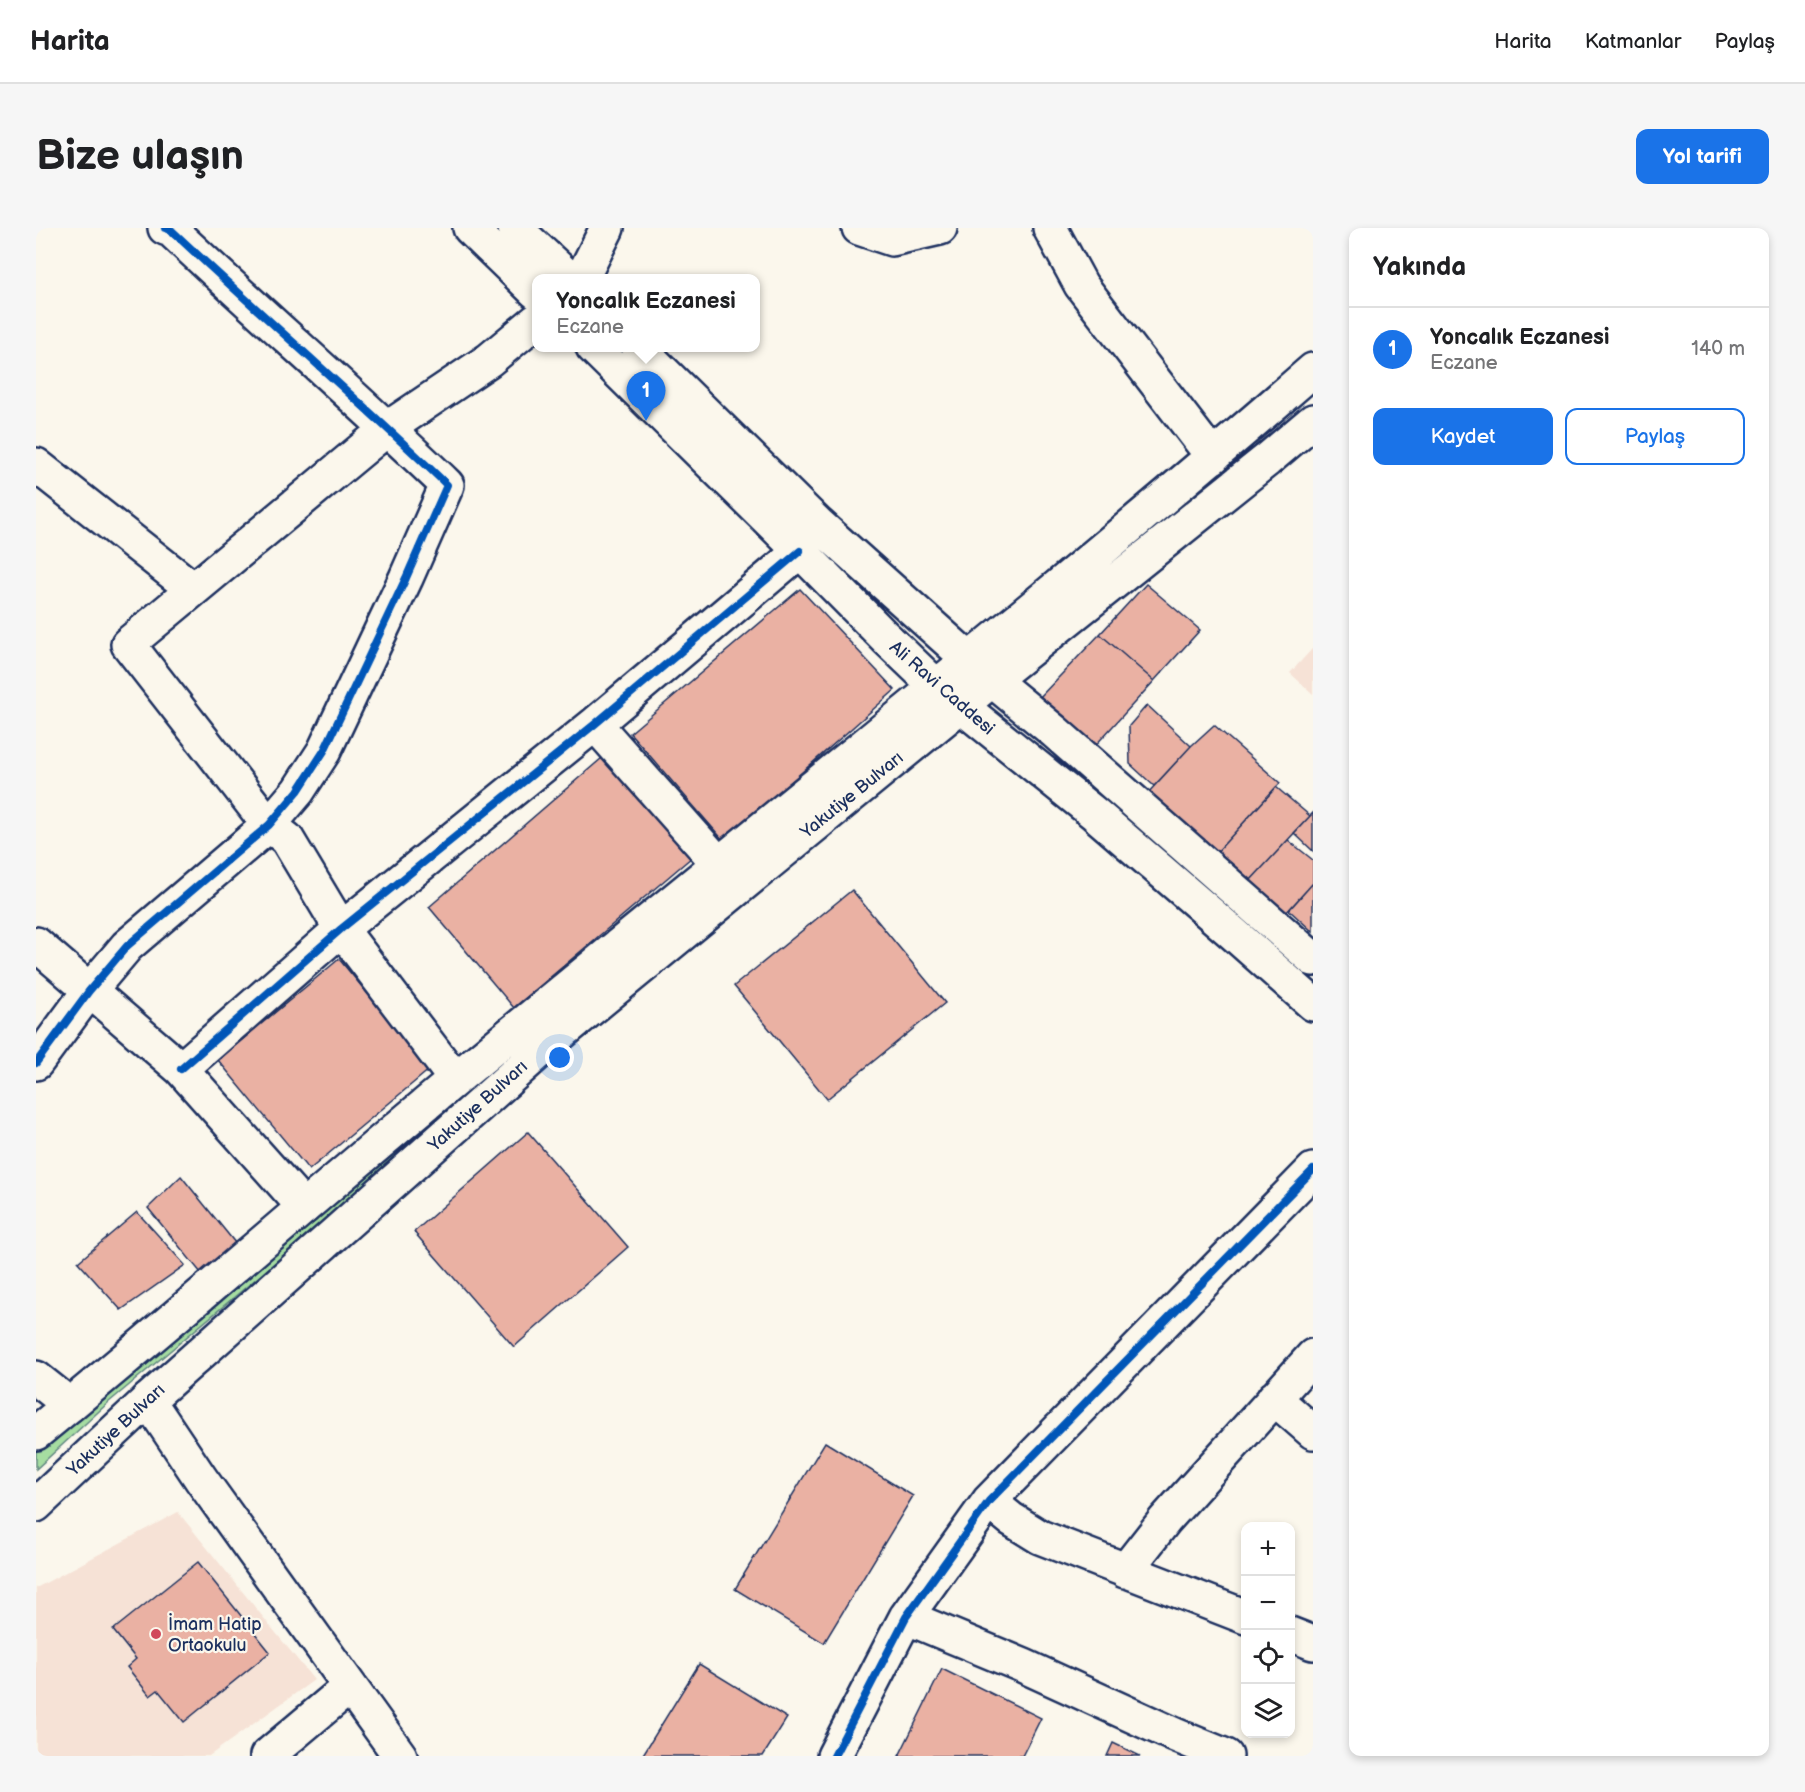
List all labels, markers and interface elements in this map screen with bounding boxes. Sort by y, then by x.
text: Harita [30,25,110,58]
text: Harita [1494,29,1552,54]
text: Katmanlar [1585,29,1681,54]
text: Paylaş [1714,29,1775,54]
button: Yol tarifi [1636,129,1769,184]
text: Bize ulaşın [36,131,244,182]
text: Yakında [1373,252,1466,283]
popup [532,274,760,352]
text: Yoncalık Eczanesi [556,288,736,315]
text: Eczane [556,315,624,339]
text: Yoncalık Eczanesi [1430,324,1609,351]
text: 1 [1388,337,1397,361]
text: 140 m [1691,337,1745,361]
text: Eczane [1430,351,1498,375]
pin: 1 [626,372,666,421]
button: Kaydet [1373,408,1553,465]
button: Paylaş [1565,408,1745,465]
street label: Ali Ravi Caddesi [885,637,999,739]
street label: Yakutiye Bulvarı [796,747,908,843]
your location [545,1043,574,1072]
street label: Yakutiye Bulvarı [423,1056,532,1157]
street label: Yakutiye Bulvarı [62,1379,169,1481]
map controls [1241,1522,1295,1738]
button: + [1241,1522,1295,1576]
button: − [1241,1576,1295,1630]
place label: İmam Hatip Ortaokulu [168,1613,262,1656]
marker: İmam Hatip Ortaokulu [149,1627,163,1641]
button: locate [1241,1630,1295,1684]
button: layers [1241,1684,1295,1738]

